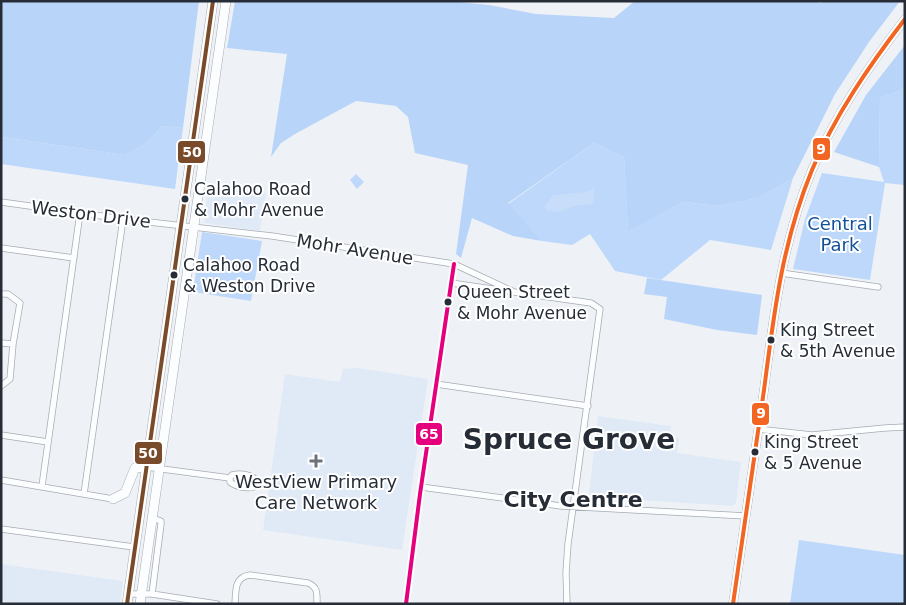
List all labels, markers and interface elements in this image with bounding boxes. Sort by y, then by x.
line badge: 9 [812,137,831,161]
line badge: 50 [177,140,206,164]
text: 9 [816,141,826,157]
text: 50 [182,144,202,160]
place label: Calahoo Road & Mohr Avenue [194,179,324,220]
marker: Calahoo Road & Mohr Avenue [180,194,190,204]
street label: Weston Drive [30,196,152,232]
park label: Central Park [807,213,873,255]
street label: Mohr Avenue [295,229,415,269]
place label: Calahoo Road & Weston Drive [183,255,315,296]
marker: Calahoo Road & Weston Drive [169,270,179,280]
place label: Queen Street & Mohr Avenue [457,282,587,323]
marker: Queen Street & Mohr Avenue [443,297,453,307]
place label: King Street & 5th Avenue [780,320,895,361]
marker: King Street & 5th Avenue [766,335,776,345]
line badge: 9 [751,402,770,426]
text: 9 [756,405,766,421]
line badge: 65 [415,422,443,446]
district label: Spruce Grove [463,423,675,456]
text: 65 [419,426,439,442]
place label: King Street & 5 Avenue [764,432,862,473]
line badge: 50 [134,441,163,465]
text: 50 [138,445,158,461]
marker: King Street & 5 Avenue [750,447,760,457]
marker: WestView Primary Care Network [309,454,323,468]
place label: WestView Primary Care Network [235,471,397,513]
district label: City Centre [503,487,643,512]

